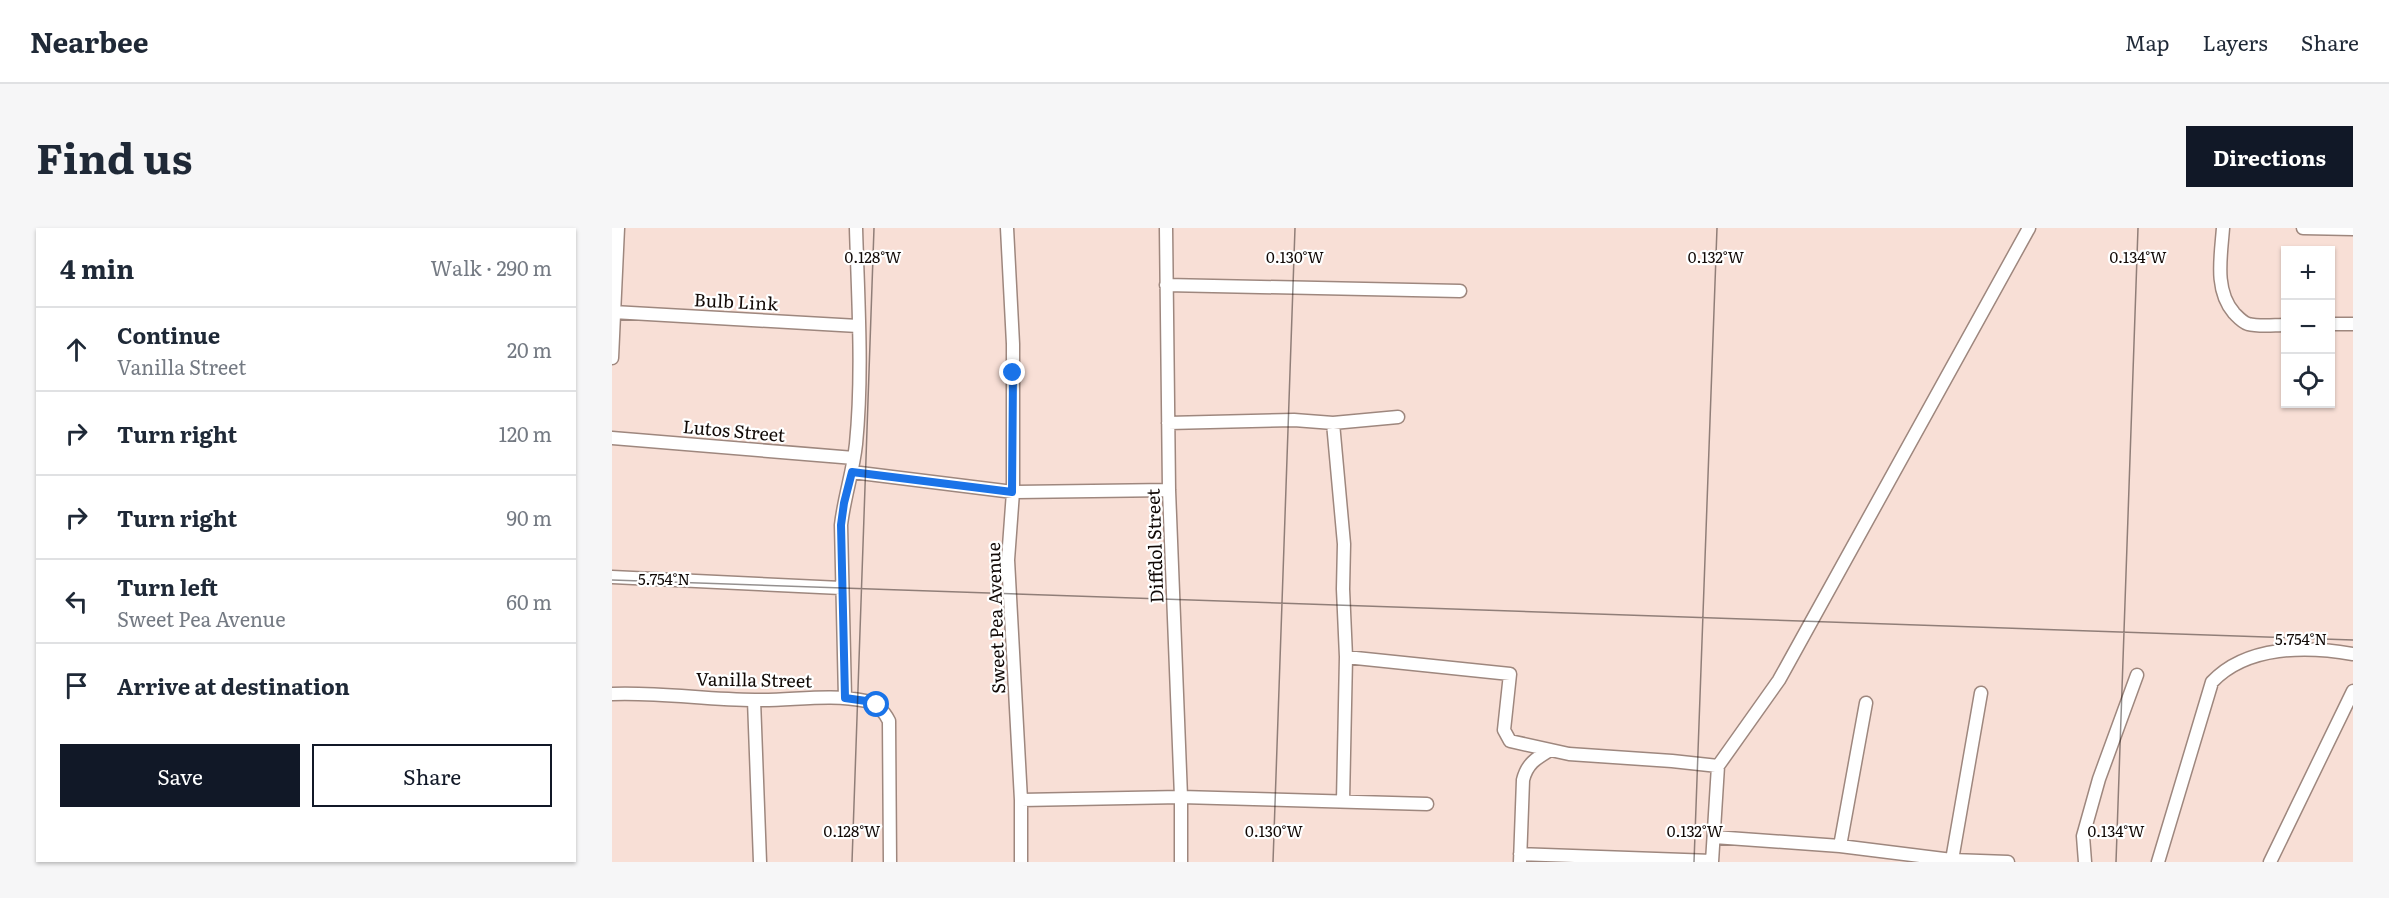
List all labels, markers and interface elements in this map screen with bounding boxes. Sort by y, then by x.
text: Nearbee [30,20,149,62]
text: Map [2125,26,2170,57]
text: Layers [2203,26,2268,57]
text: Share [2301,26,2359,57]
text: Find us [36,125,193,187]
button: Directions [2186,126,2353,187]
text: 0.128°W [845,245,902,268]
text: 0.130°W [1266,245,1325,268]
text: 0.132°W [1688,245,1745,268]
text: 0.134°W [2109,245,2167,268]
map controls [2281,246,2335,408]
button: + [2281,246,2335,300]
text: 4 min [60,248,134,287]
text: Walk · 290 m [431,252,552,282]
street label: Bulb Link [693,285,780,317]
button: − [2281,300,2335,354]
text: Continue [117,318,220,351]
icon: ahead [60,333,93,366]
text: 20 m [507,334,552,364]
text: Vanilla Street [117,351,246,381]
button: locate [2281,354,2335,408]
route end [999,359,1025,385]
street label: Lutos Street [682,412,787,448]
icon: right [60,417,93,450]
text: Turn right [117,417,237,450]
text: 120 m [499,418,552,448]
street label: Diffdol Street [1138,487,1169,604]
icon: right [60,501,93,534]
text: Turn right [117,501,237,534]
text: 90 m [507,502,552,532]
street label: Sweet Pea Avenue [979,542,1011,694]
text: 5.754°N [638,567,690,590]
text: Turn left [117,570,218,603]
icon: left [60,585,93,618]
text: 60 m [506,586,552,616]
text: Sweet Pea Avenue [117,603,286,633]
text: 5.754°N [2275,627,2327,650]
street label: Vanilla Street [696,664,813,694]
icon: arrive [60,669,93,702]
text: Arrive at destination [117,669,350,702]
route start [863,691,889,717]
button: Save [60,744,300,807]
button: Share [312,744,552,807]
text: 0.128°W [824,819,881,842]
text: 0.130°W [1245,819,1304,842]
text: 0.132°W [1667,819,1724,842]
text: 0.134°W [2087,819,2145,842]

